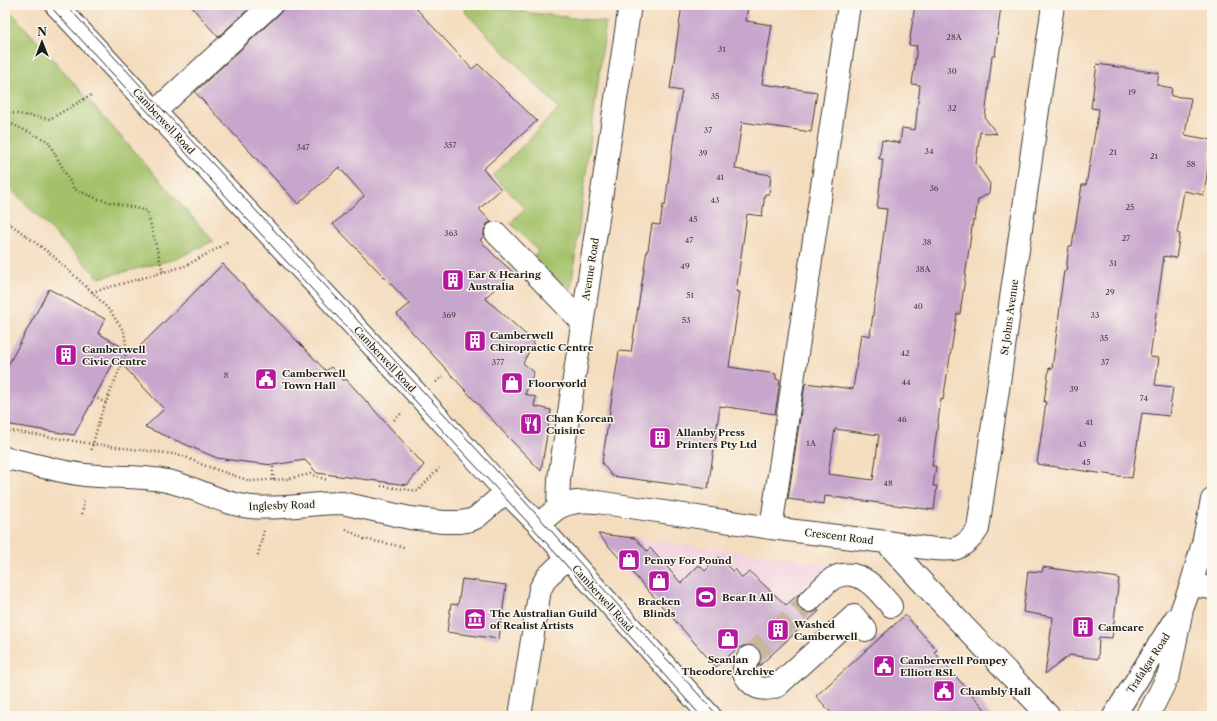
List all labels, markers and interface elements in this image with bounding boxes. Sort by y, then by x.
north arrow [22,22,62,62]
text: N [37,25,47,39]
house number: 28A [946,32,963,42]
house number: 31 [718,44,727,54]
house number: 30 [947,66,957,76]
street label: Camberwell Road [130,86,197,157]
house number: 19 [1128,87,1136,97]
house number: 35 [711,91,719,101]
house number: 32 [947,103,957,113]
house number: 37 [704,125,712,135]
house number: 357 [444,140,456,150]
house number: 347 [297,142,310,152]
house number: 34 [924,146,934,156]
house number: 21 [1109,147,1118,157]
house number: 39 [698,148,708,158]
house number: 21 [1150,151,1159,161]
house number: 58 [1186,159,1196,169]
house number: 41 [716,172,725,182]
house number: 36 [929,183,939,193]
house number: 43 [710,195,720,205]
house number: 25 [1126,202,1134,212]
house number: 45 [689,214,697,224]
house number: 363 [444,228,458,238]
house number: 27 [1122,233,1130,243]
house number: 47 [685,235,693,245]
street label: Avenue Road [579,237,602,302]
house number: 38 [922,237,932,247]
house number: 31 [1109,258,1118,268]
house number: 49 [680,261,690,271]
house number: 38A [915,264,932,274]
building icon: Ear & Hearing Australia [440,267,466,293]
place label: Ear & Hearing Australia [467,268,541,293]
street label: St Johns Avenue [998,278,1021,356]
house number: 29 [1105,287,1115,297]
house number: 51 [686,290,694,300]
house number: 40 [913,301,923,311]
house number: 369 [442,310,456,320]
house number: 33 [1091,310,1099,320]
house number: 53 [682,315,690,325]
street label: Camberwell Road [351,324,418,395]
building icon: Camberwell Chiropractic Centre [462,328,488,354]
place label: Camberwell Chiropractic Centre [490,329,594,354]
house number: 35 [1100,333,1108,343]
building icon: Camberwell Civic Centre [53,342,79,368]
place label: Camberwell Civic Centre [82,343,147,368]
house number: 42 [900,348,910,358]
house number: 377 [492,357,504,367]
house number: 37 [1101,357,1109,367]
public building icon: Camberwell Town Hall [253,366,279,392]
place label: Camberwell Town Hall [282,367,346,392]
house number: 8 [224,370,229,380]
shop icon: Floorworld [499,370,525,396]
place label: Floorworld [528,377,587,390]
house number: 44 [901,377,911,387]
house number: 39 [1069,384,1079,394]
house number: 74 [1140,393,1149,403]
restaurant icon: Chan Korean Cuisine [518,411,544,437]
place label: Chan Korean Cuisine [546,412,614,437]
house number: 46 [897,414,907,424]
house number: 41 [1085,417,1094,427]
building icon: Allanby Press Printers Pty Ltd [647,425,673,451]
place label: Allanby Press Printers Pty Ltd [675,426,757,451]
house number: 1A [806,438,817,448]
house number: 43 [1077,439,1087,449]
house number: 45 [1082,457,1090,467]
house number: 48 [883,478,893,488]
street label: Inglesby Road [248,498,316,513]
street label: Crescent Road [804,526,874,547]
shop icon: Penny For Pound [616,547,642,573]
place label: Penny For Pound [644,554,732,567]
street label: Camberwell Road [569,562,636,634]
shop icon: Bracken Blinds [646,568,672,594]
sports icon: Bear It All [693,584,719,610]
place label: Bear It All [722,591,774,604]
place label: Bracken Blinds [638,595,680,620]
museum icon: The Australian Guild of Realist Artists [462,606,488,632]
place label: The Australian Guild of Realist Artists [490,607,597,632]
building icon: Camcare [1070,614,1096,640]
building icon: Washed Camberwell [765,617,791,643]
place label: Washed Camberwell [793,618,858,643]
place label: Camcare [1098,621,1144,634]
shop icon: Scanlan Theodore Archive [715,626,741,652]
street label: Trafalgar Road [1124,630,1173,696]
place label: Scanlan Theodore Archive [681,653,775,678]
public building icon: Camberwell Pompey Elliott RSL [871,653,897,679]
place label: Camberwell Pompey Elliott RSL [900,654,1008,679]
public building icon: Chambly Hall [931,678,957,704]
place label: Chambly Hall [960,685,1031,698]

